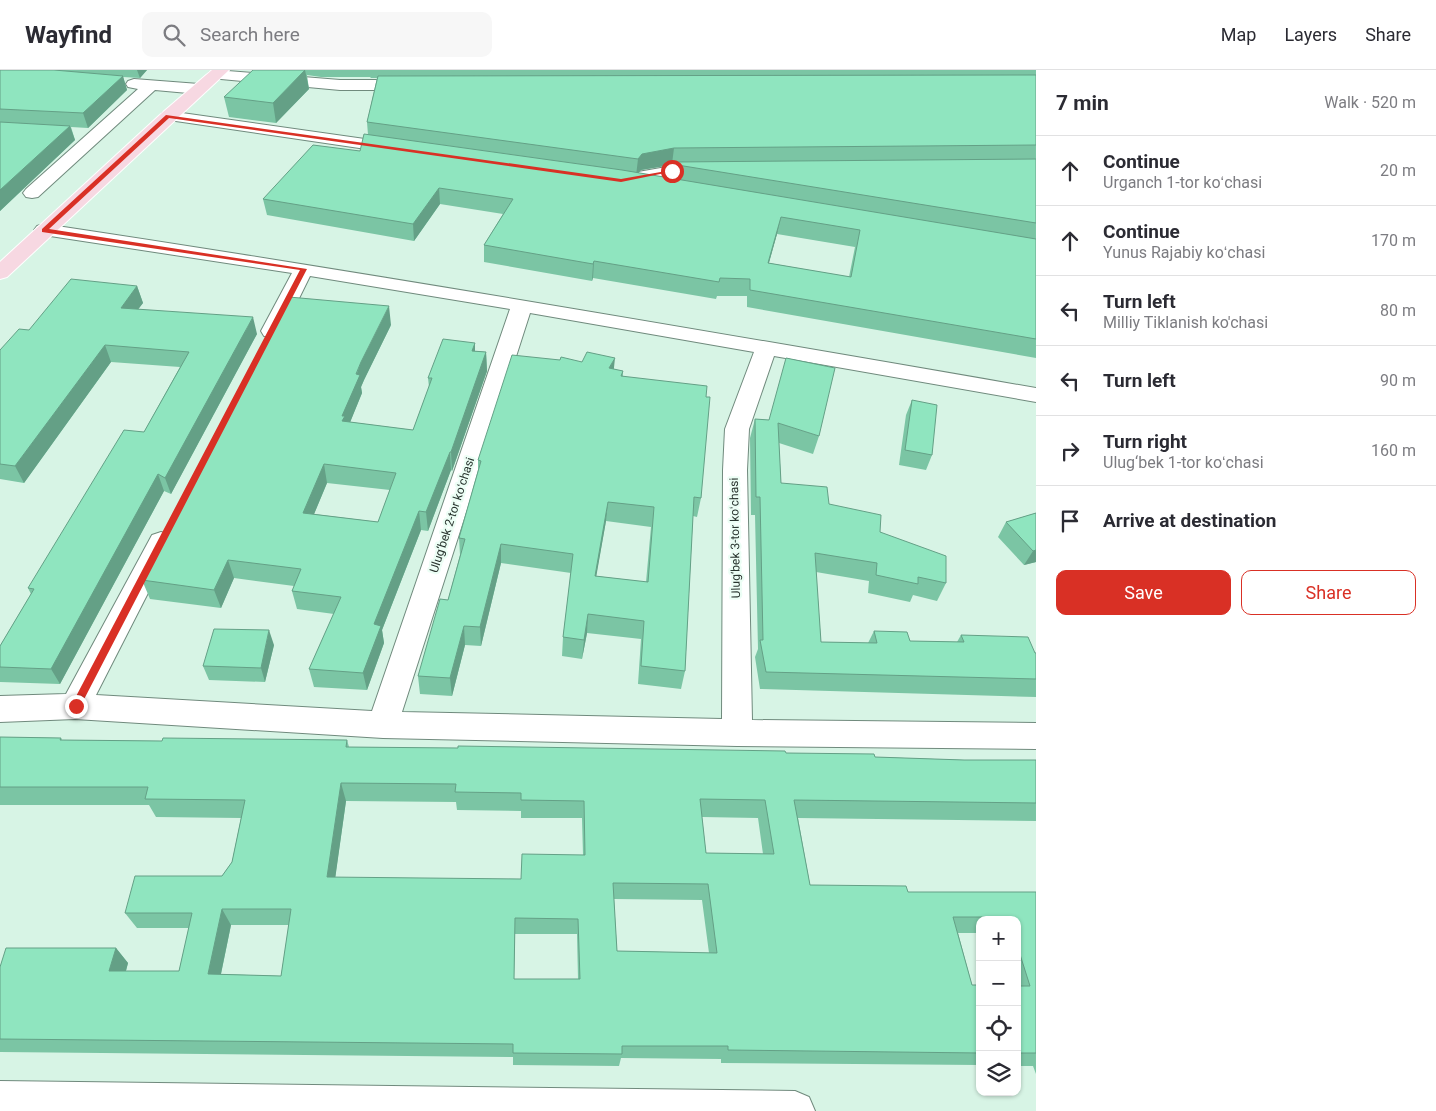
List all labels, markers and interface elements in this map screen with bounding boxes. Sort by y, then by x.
search box [142,12,492,57]
text: Wayfind [25,21,112,49]
icon: search [160,21,188,49]
text: Search here [200,23,300,46]
text: Map [1221,24,1256,45]
text: Layers [1284,24,1337,45]
text: Share [1365,24,1411,45]
text: 7 min [1056,91,1109,115]
text: Walk · 520 m [1324,93,1416,112]
text: Continue [1103,150,1180,173]
icon: ahead [1056,157,1084,185]
route start [661,160,684,183]
text: 20 m [1380,161,1416,180]
text: Urganch 1-tor koʻchasi [1103,173,1262,192]
text: Continue [1103,220,1180,243]
icon: ahead [1056,227,1084,255]
text: 170 m [1371,231,1416,250]
text: Yunus Rajabiy koʻchasi [1103,243,1265,262]
text: Turn left [1103,290,1176,313]
icon: left [1056,297,1084,325]
text: 80 m [1380,301,1416,320]
text: Milliy Tiklanish ko'chasi [1103,313,1268,332]
icon: left [1056,367,1084,395]
text: Turn left [1103,369,1176,392]
text: 90 m [1380,371,1416,390]
text: Turn right [1103,430,1187,453]
icon: right [1056,437,1084,465]
text: 160 m [1371,441,1416,460]
text: Ulug‘bek 1-tor koʻchasi [1103,453,1264,472]
street label: Ulug‘bek 2-tor koʻchasi [427,455,477,574]
street label: Ulug‘bek 3-tor koʻchasi [727,478,743,598]
icon: arrive [1056,507,1084,535]
text: Arrive at destination [1103,509,1276,532]
button: Save [1056,570,1231,615]
button: Share [1241,570,1416,615]
route end [65,695,88,718]
map controls [976,916,1021,1096]
button: + [976,916,1021,961]
button: − [976,961,1021,1006]
button: locate [976,1006,1021,1051]
button: layers [976,1051,1021,1096]

